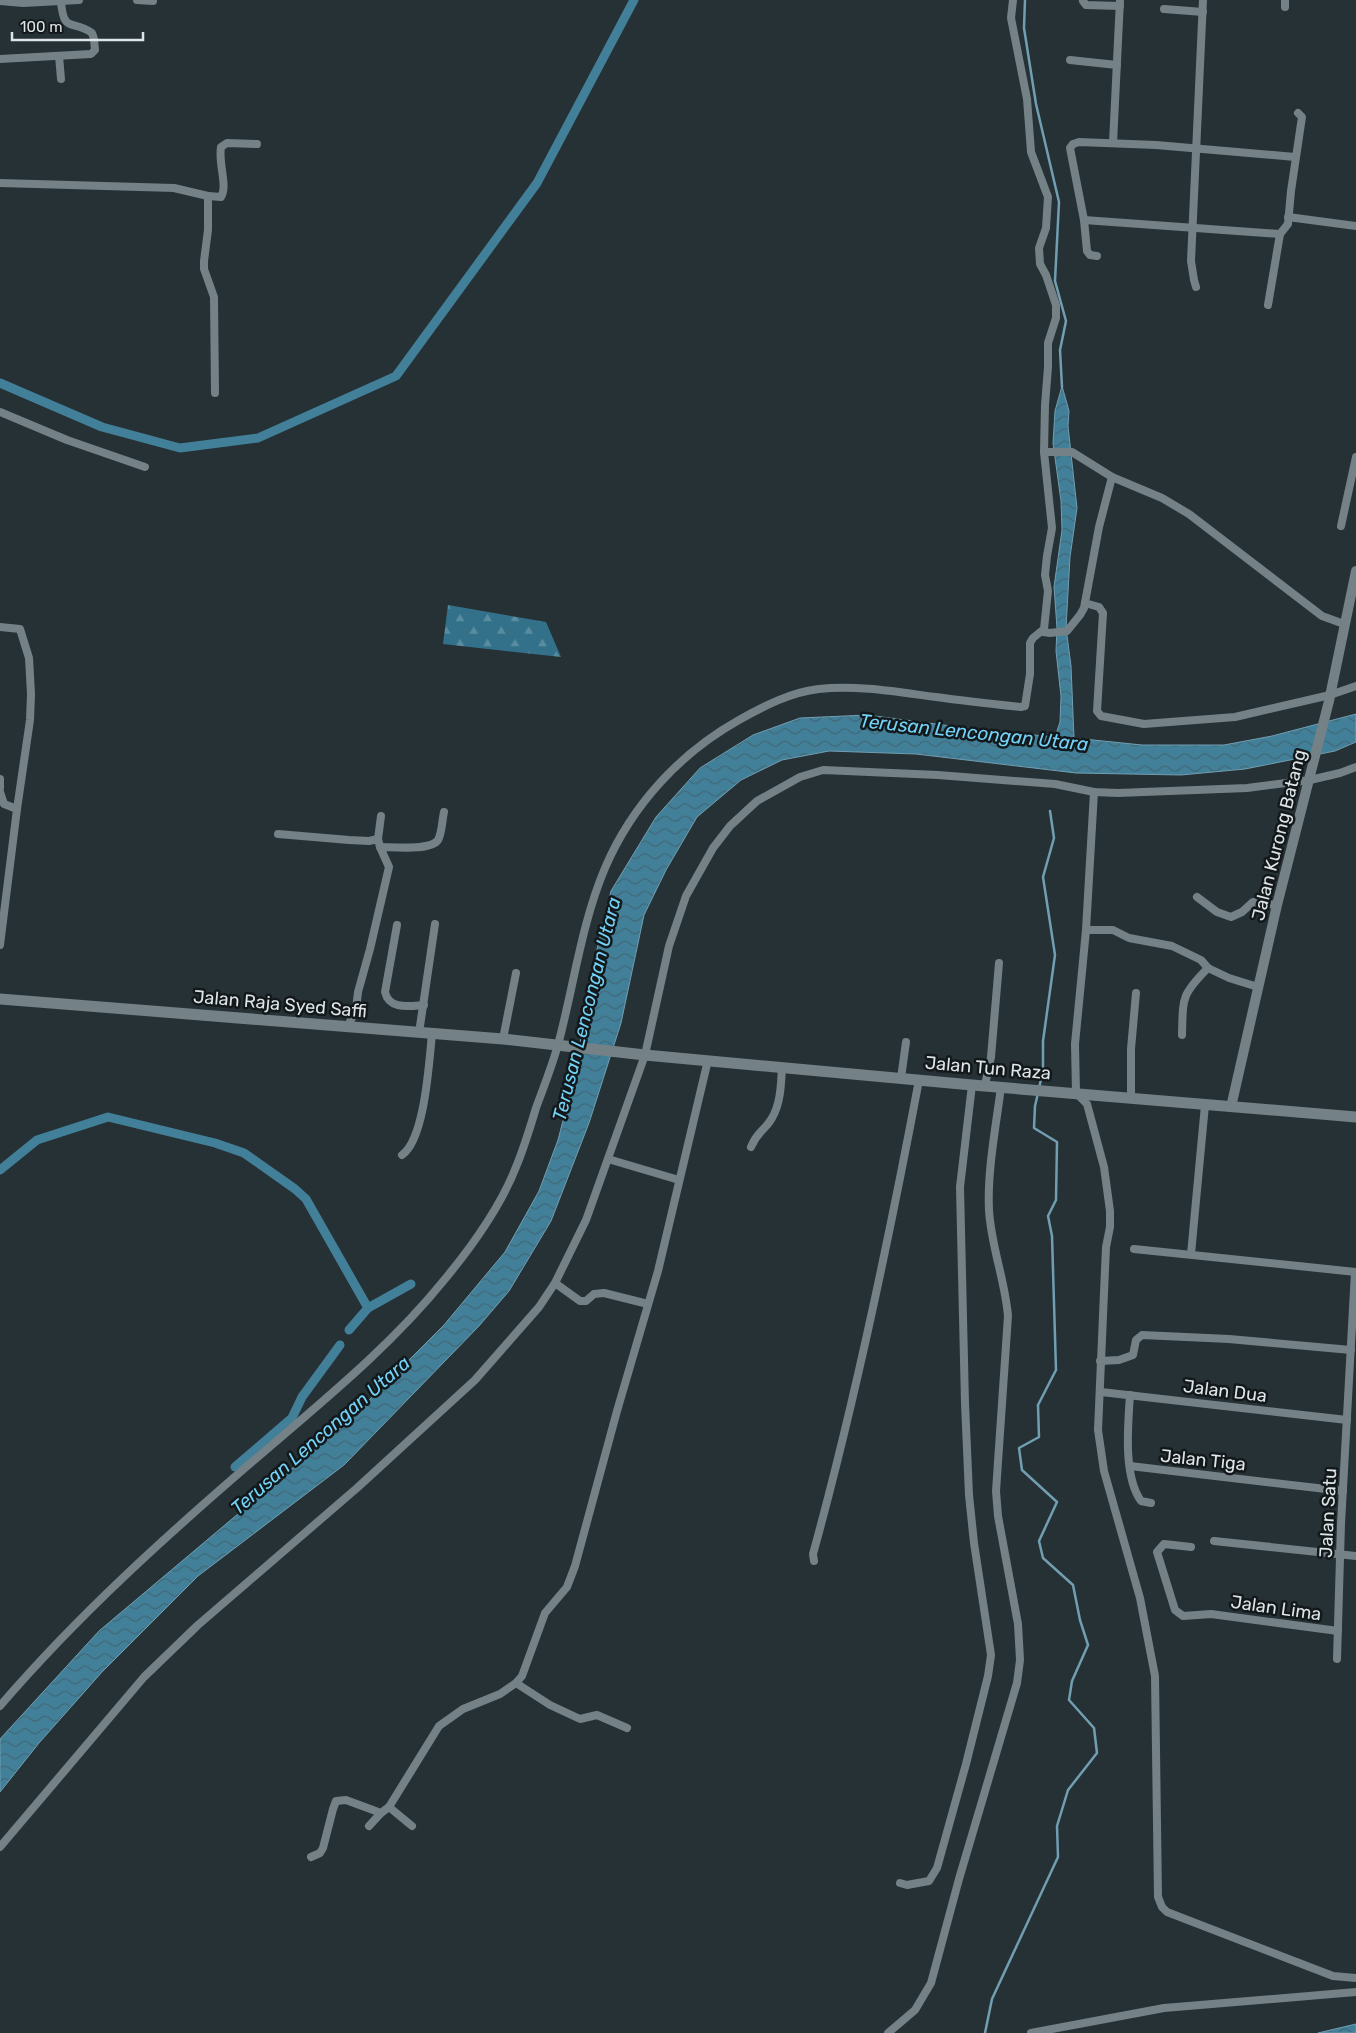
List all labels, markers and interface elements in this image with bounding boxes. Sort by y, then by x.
scale bar [12,10,144,42]
text: 100 m [20,18,62,36]
water label: Terusan Lencongan Utara [858,709,1089,756]
street label: Jalan Kurong Batang [1247,747,1311,923]
water label: Terusan Lencongan Utara [548,895,625,1123]
street label: Jalan Raja Syed Saffi [192,985,368,1023]
street label: Jalan Tun Raza [924,1052,1052,1084]
water label: Terusan Lencongan Utara [226,1351,415,1519]
street label: Jalan Dua [1182,1375,1268,1407]
street label: Jalan Tiga [1159,1445,1247,1475]
street label: Jalan Satu [1315,1468,1341,1558]
street label: Jalan Lima [1229,1591,1323,1625]

